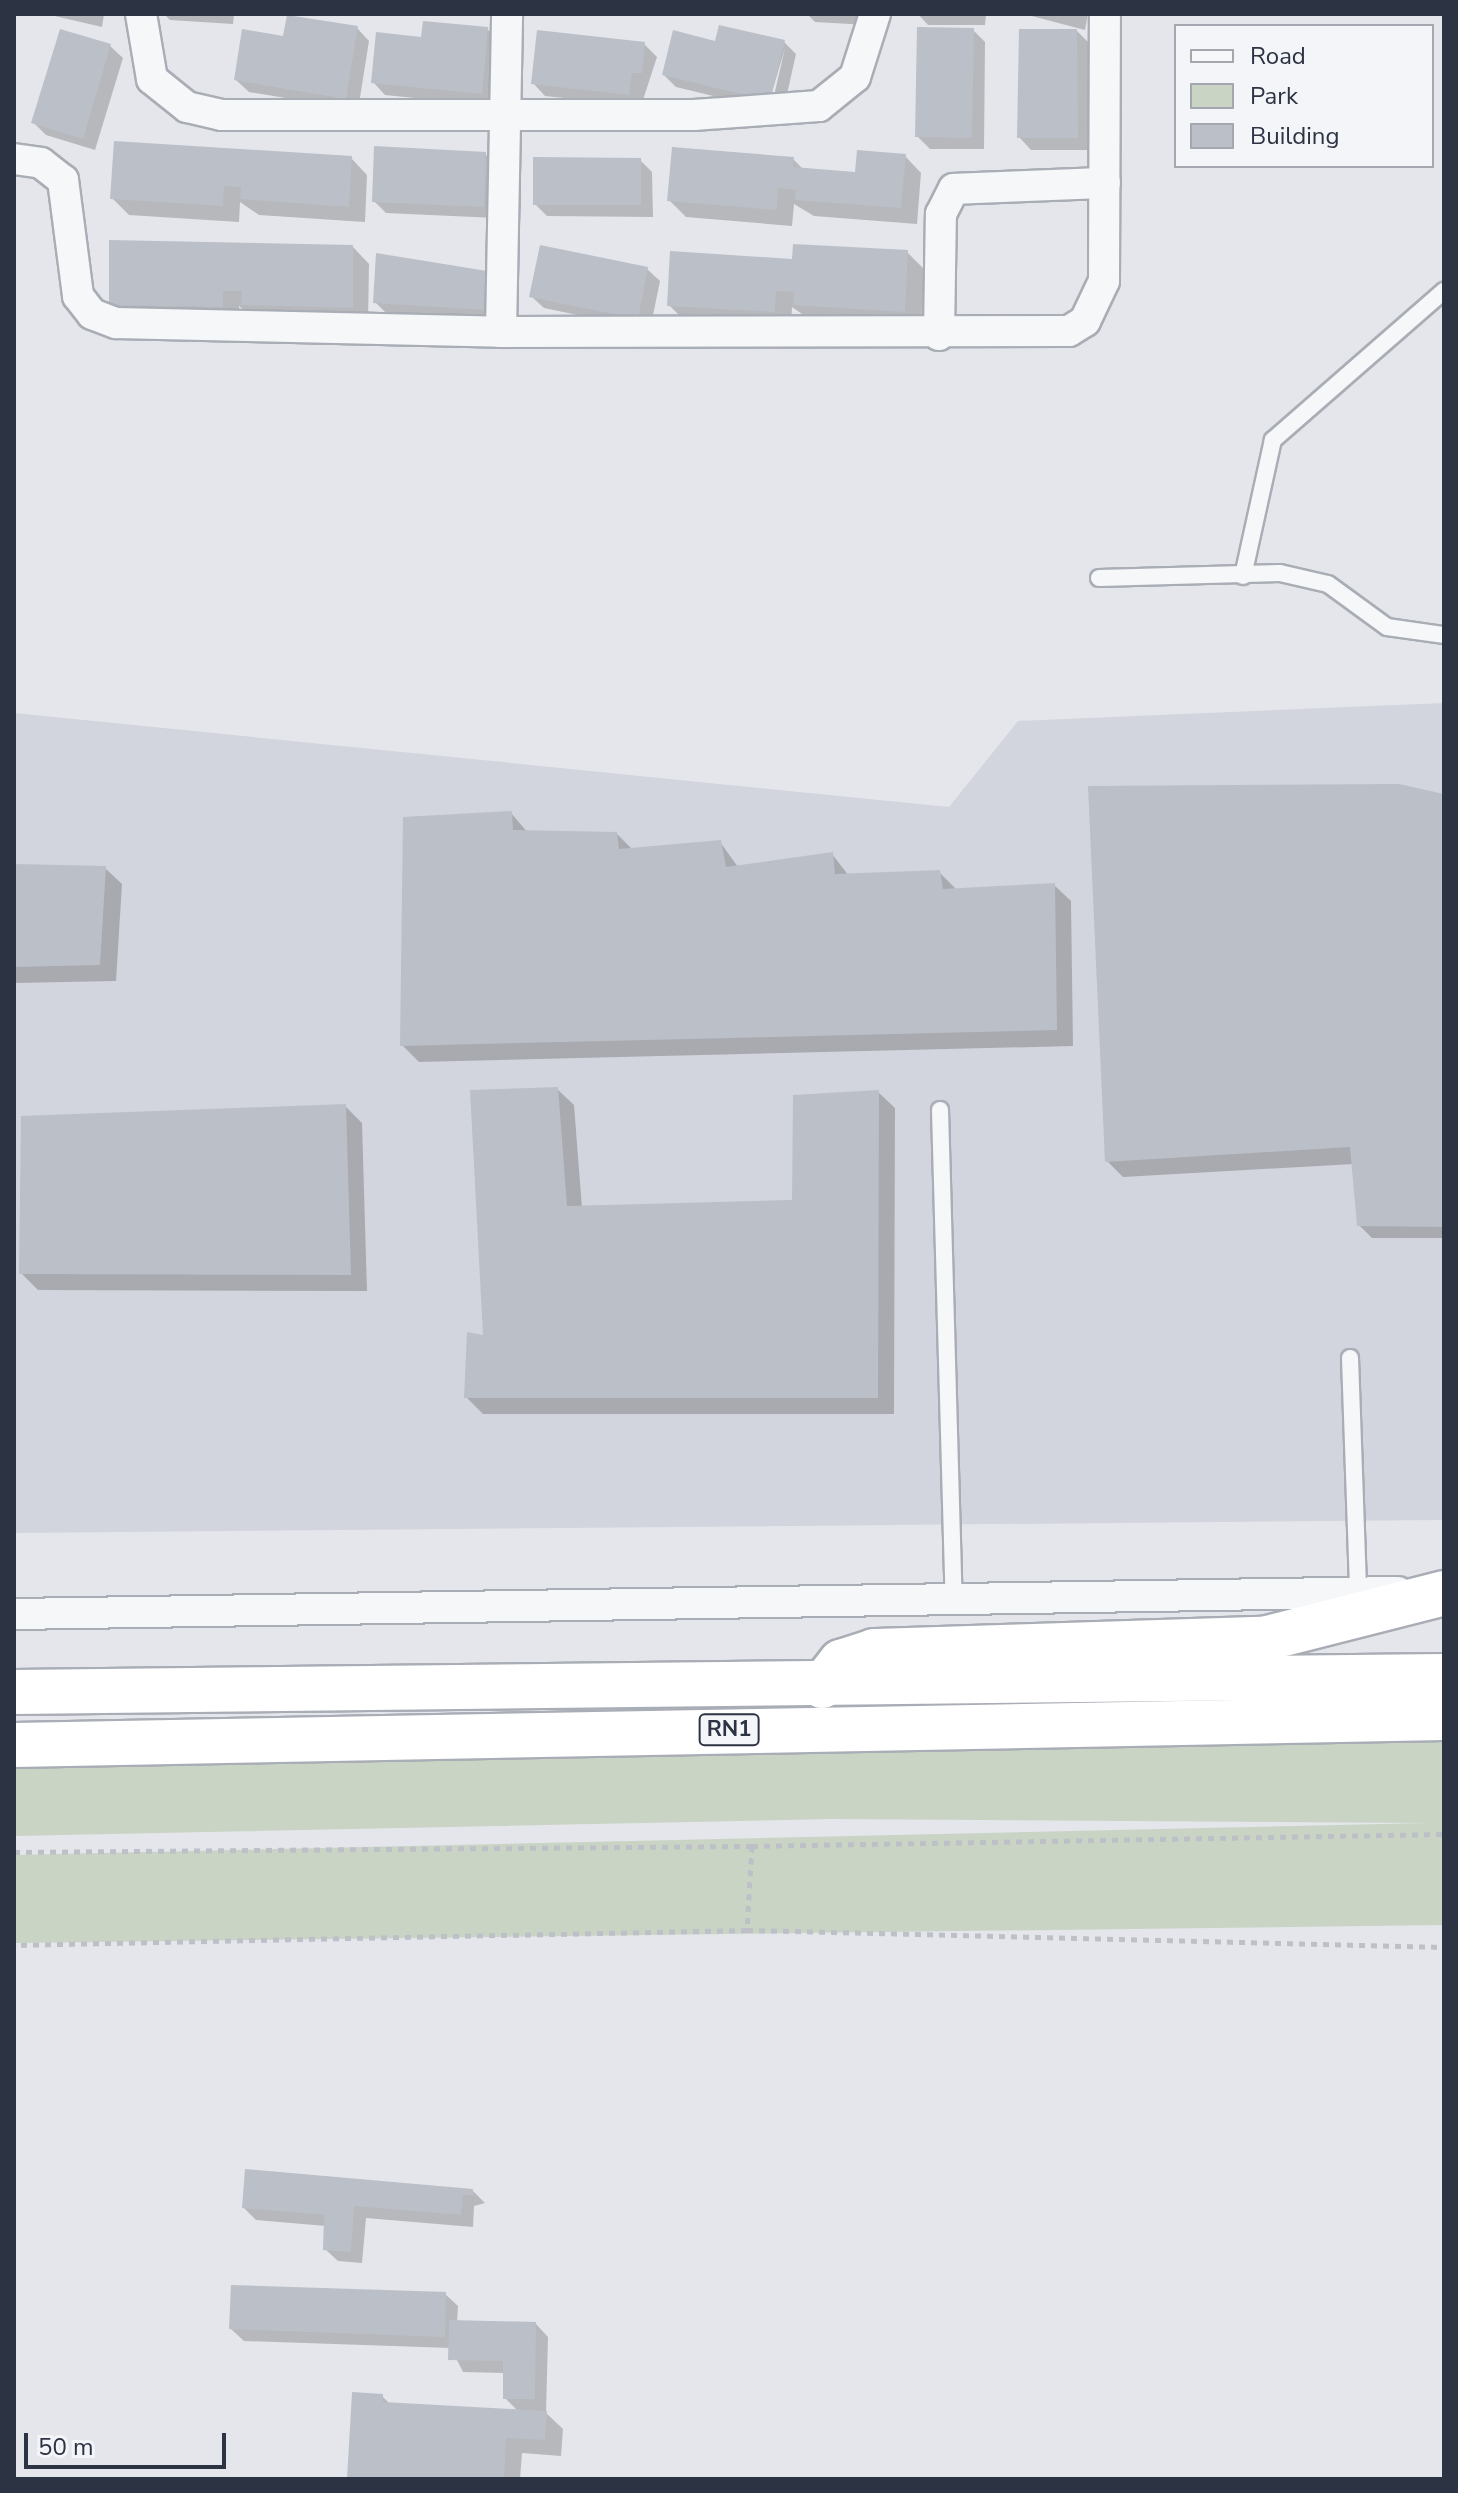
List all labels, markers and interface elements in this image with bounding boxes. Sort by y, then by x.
legend [1174,24,1434,168]
text: Road [1250,40,1306,72]
text: Park [1250,80,1298,112]
text: Building [1250,120,1340,152]
road number: RN1 [697,1712,761,1748]
scale bar [28,2417,230,2467]
text: 50 m [38,2431,94,2463]

